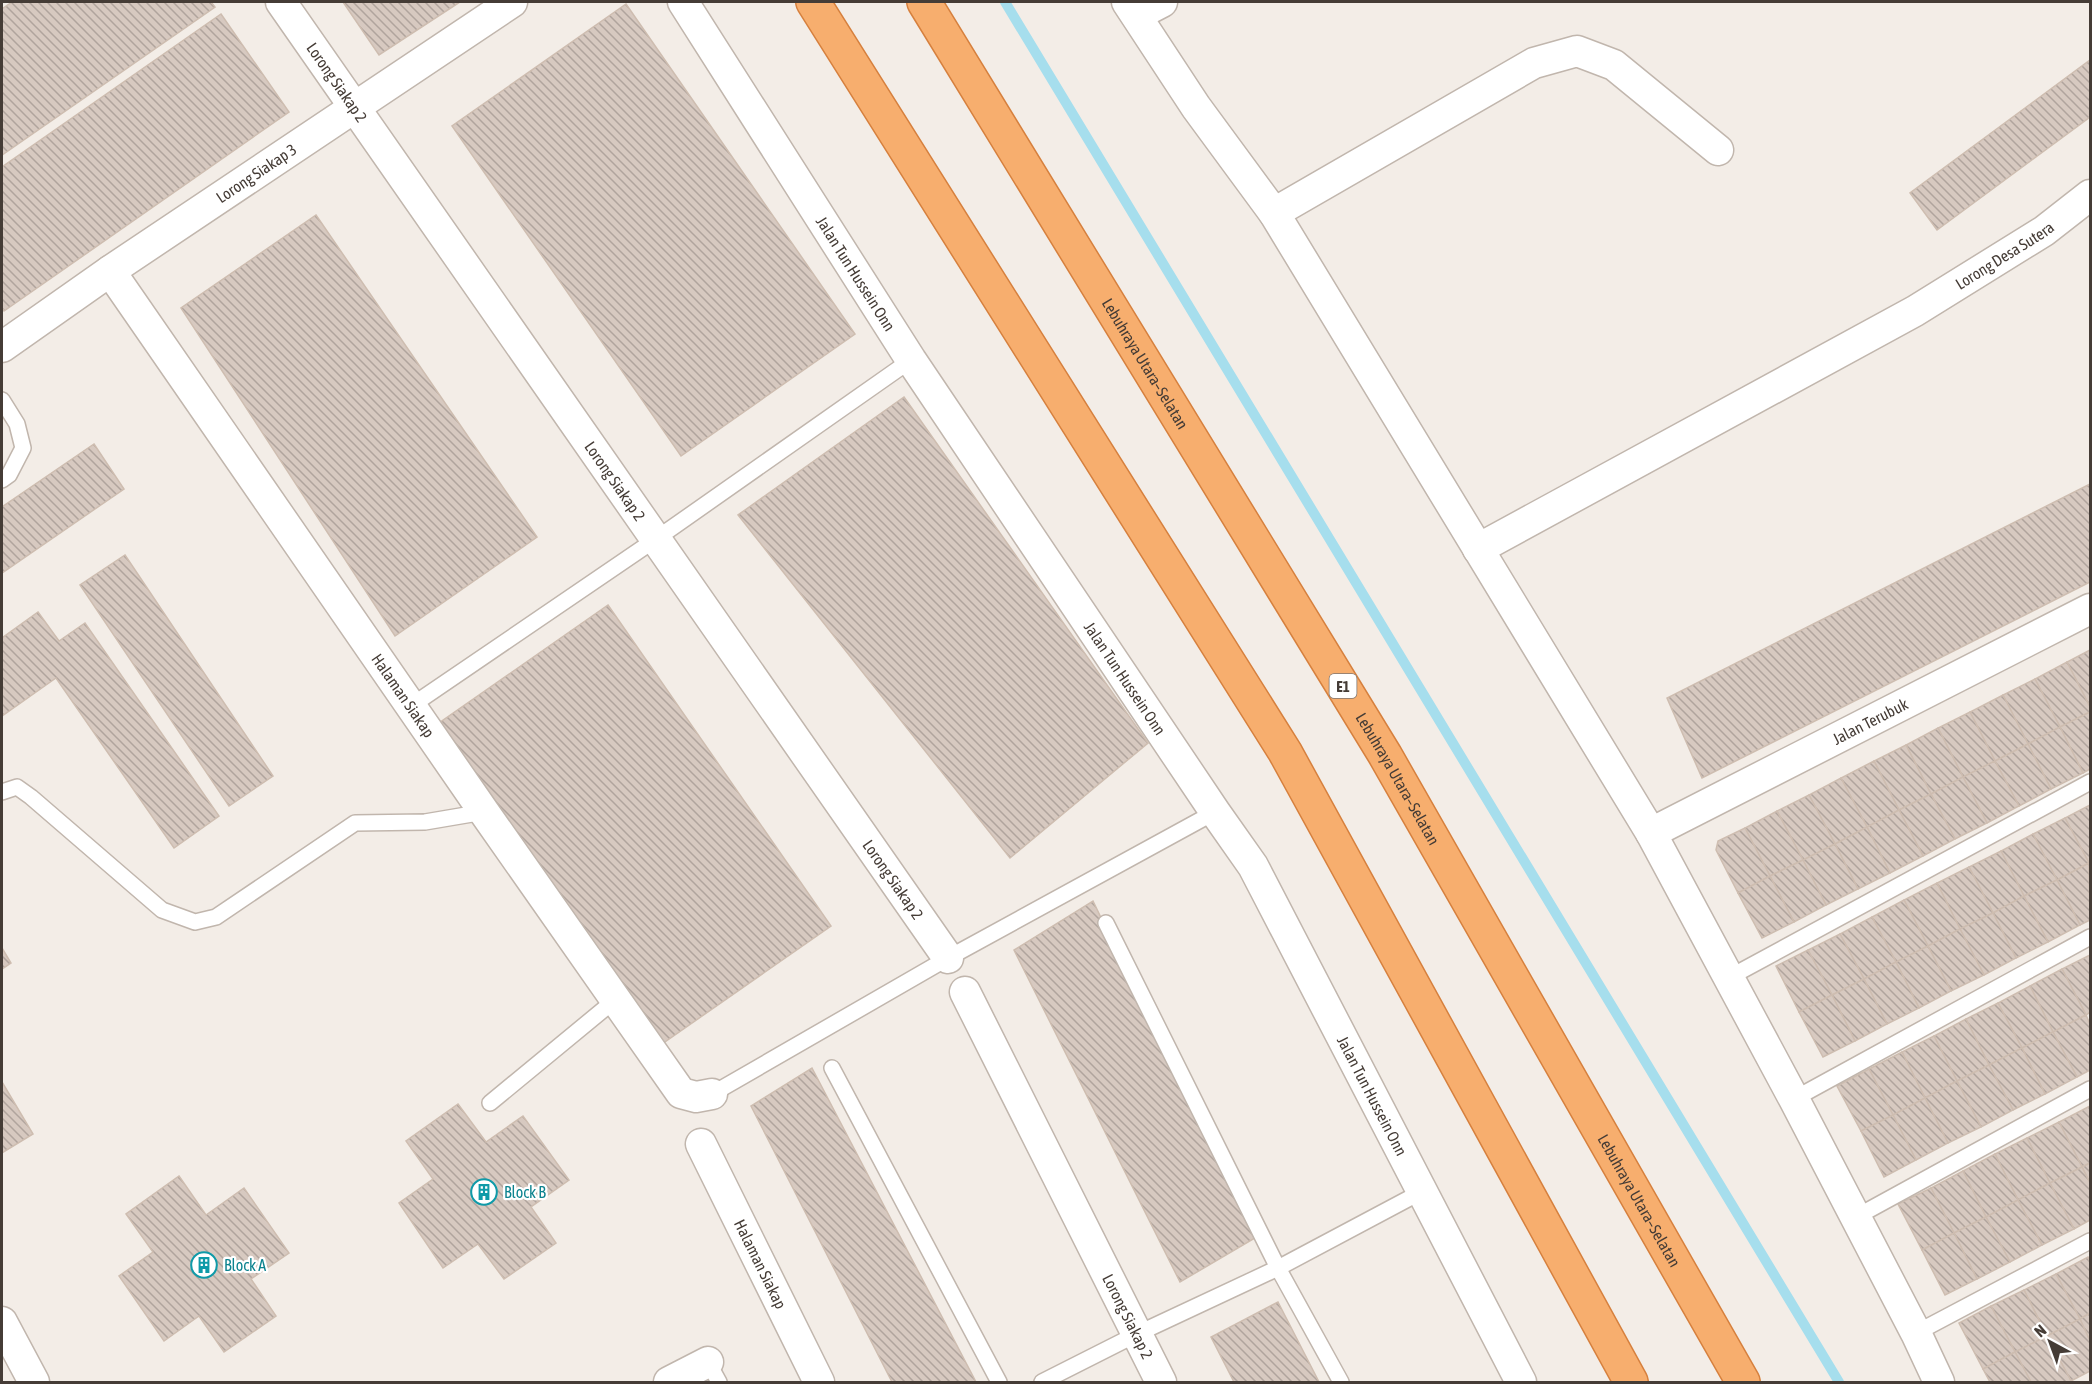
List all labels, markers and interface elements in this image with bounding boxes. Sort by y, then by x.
street label: Lorong Siakap 2 [303,39,371,125]
street label: Lorong Siakap 3 [213,140,300,206]
street label: Jalan Tun Hussein Onn [813,213,899,334]
street label: Lorong Desa Sutera [1952,218,2057,293]
street label: Lebuhraya Utara–Selatan [1099,295,1192,432]
street label: Lorong Siakap 2 [581,438,649,524]
street label: Jalan Tun Hussein Onn [1081,618,1169,738]
street label: Halaman Siakap [368,650,439,741]
road number: E1 [1330,674,1356,698]
street label: Jalan Terubuk [1829,694,1911,748]
street label: Lebuhraya Utara–Selatan [1352,710,1443,848]
street label: Lorong Siakap 2 [859,836,927,923]
street label: Jalan Tun Hussein Onn [1334,1033,1411,1159]
street label: Lebuhraya Utara–Selatan [1594,1131,1684,1270]
building icon: Block B [469,1177,499,1207]
place label: Block B [504,1183,546,1201]
street label: Halaman Siakap [731,1216,790,1312]
building icon: Block A [189,1250,219,1280]
place label: Block A [224,1256,266,1274]
street label: Lorong Siakap 2 [1099,1271,1157,1362]
north arrow [2020,1312,2080,1372]
text: N [2031,1321,2050,1341]

